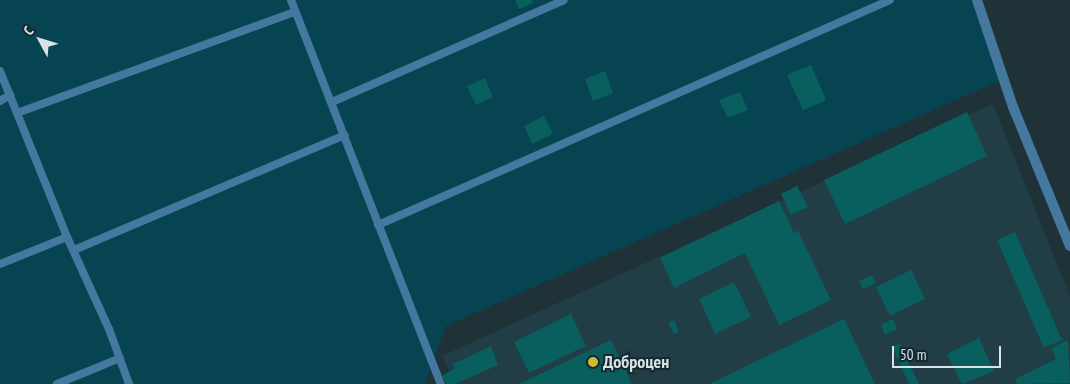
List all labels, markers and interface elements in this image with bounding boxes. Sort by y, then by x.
north arrow [15,15,65,65]
text: С [19,22,37,39]
scale bar [895,336,1004,368]
text: 50 m [900,345,926,364]
place label: Доброцен [603,351,669,373]
marker: Доброцен [587,356,599,368]

